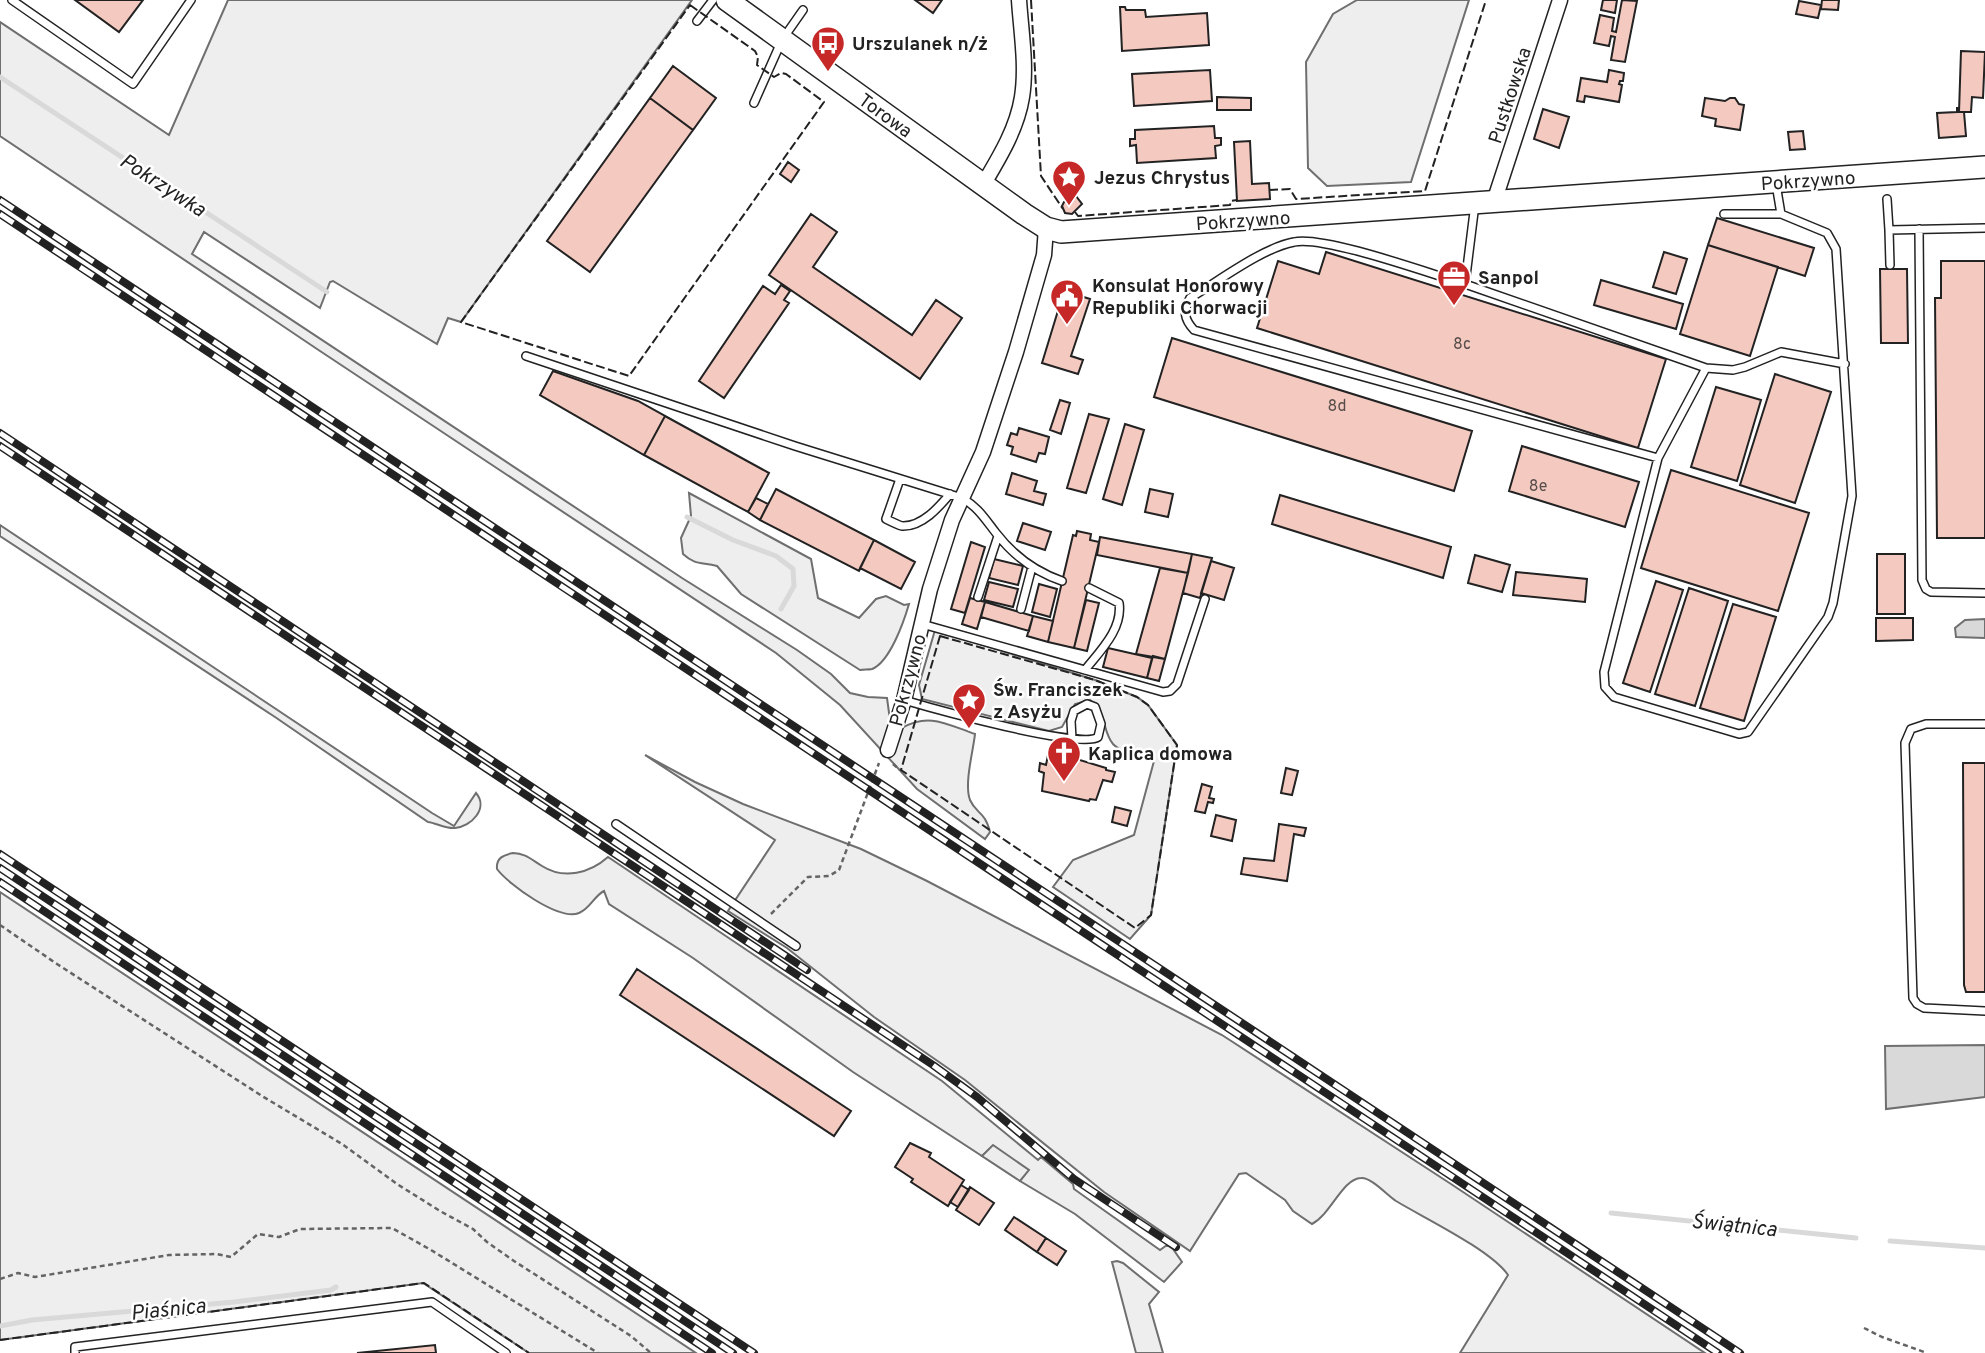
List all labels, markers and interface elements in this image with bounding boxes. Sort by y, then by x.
bus stop icon: Urszulanek n/ż [809,24,847,73]
place label: Urszulanek n/ż [852,33,988,57]
street label: Pustkowska [1484,44,1538,147]
street label: Torowa [853,89,916,144]
water label: Pokrzywka [114,148,211,224]
place icon: Jezus Chrystus [1050,158,1088,207]
place label: Jezus Chrystus [1094,167,1230,191]
street label: Pokrzywno [1760,167,1856,197]
street label: Pokrzywno [1195,207,1291,237]
office icon: Sanpol [1435,258,1473,307]
place label: Sanpol [1478,267,1539,291]
place label: Konsulat Honorowy Republiki Chorwacji [1092,275,1268,321]
public building icon: Konsulat Honorowy Republiki Chorwacji [1048,277,1086,326]
house number: 8c [1453,335,1471,355]
house number: 8d [1328,397,1346,417]
house number: 8e [1529,477,1547,497]
street label: Pokrzywno [885,632,933,729]
place label: Św. Franciszek z Asyżu [993,678,1123,725]
place icon: Św. Franciszek z Asyżu [950,681,988,730]
church icon: Kaplica domowa [1045,734,1083,783]
place label: Kaplica domowa [1088,743,1233,767]
water label: Świątnica [1690,1208,1778,1244]
water label: Piaśnica [129,1293,207,1328]

